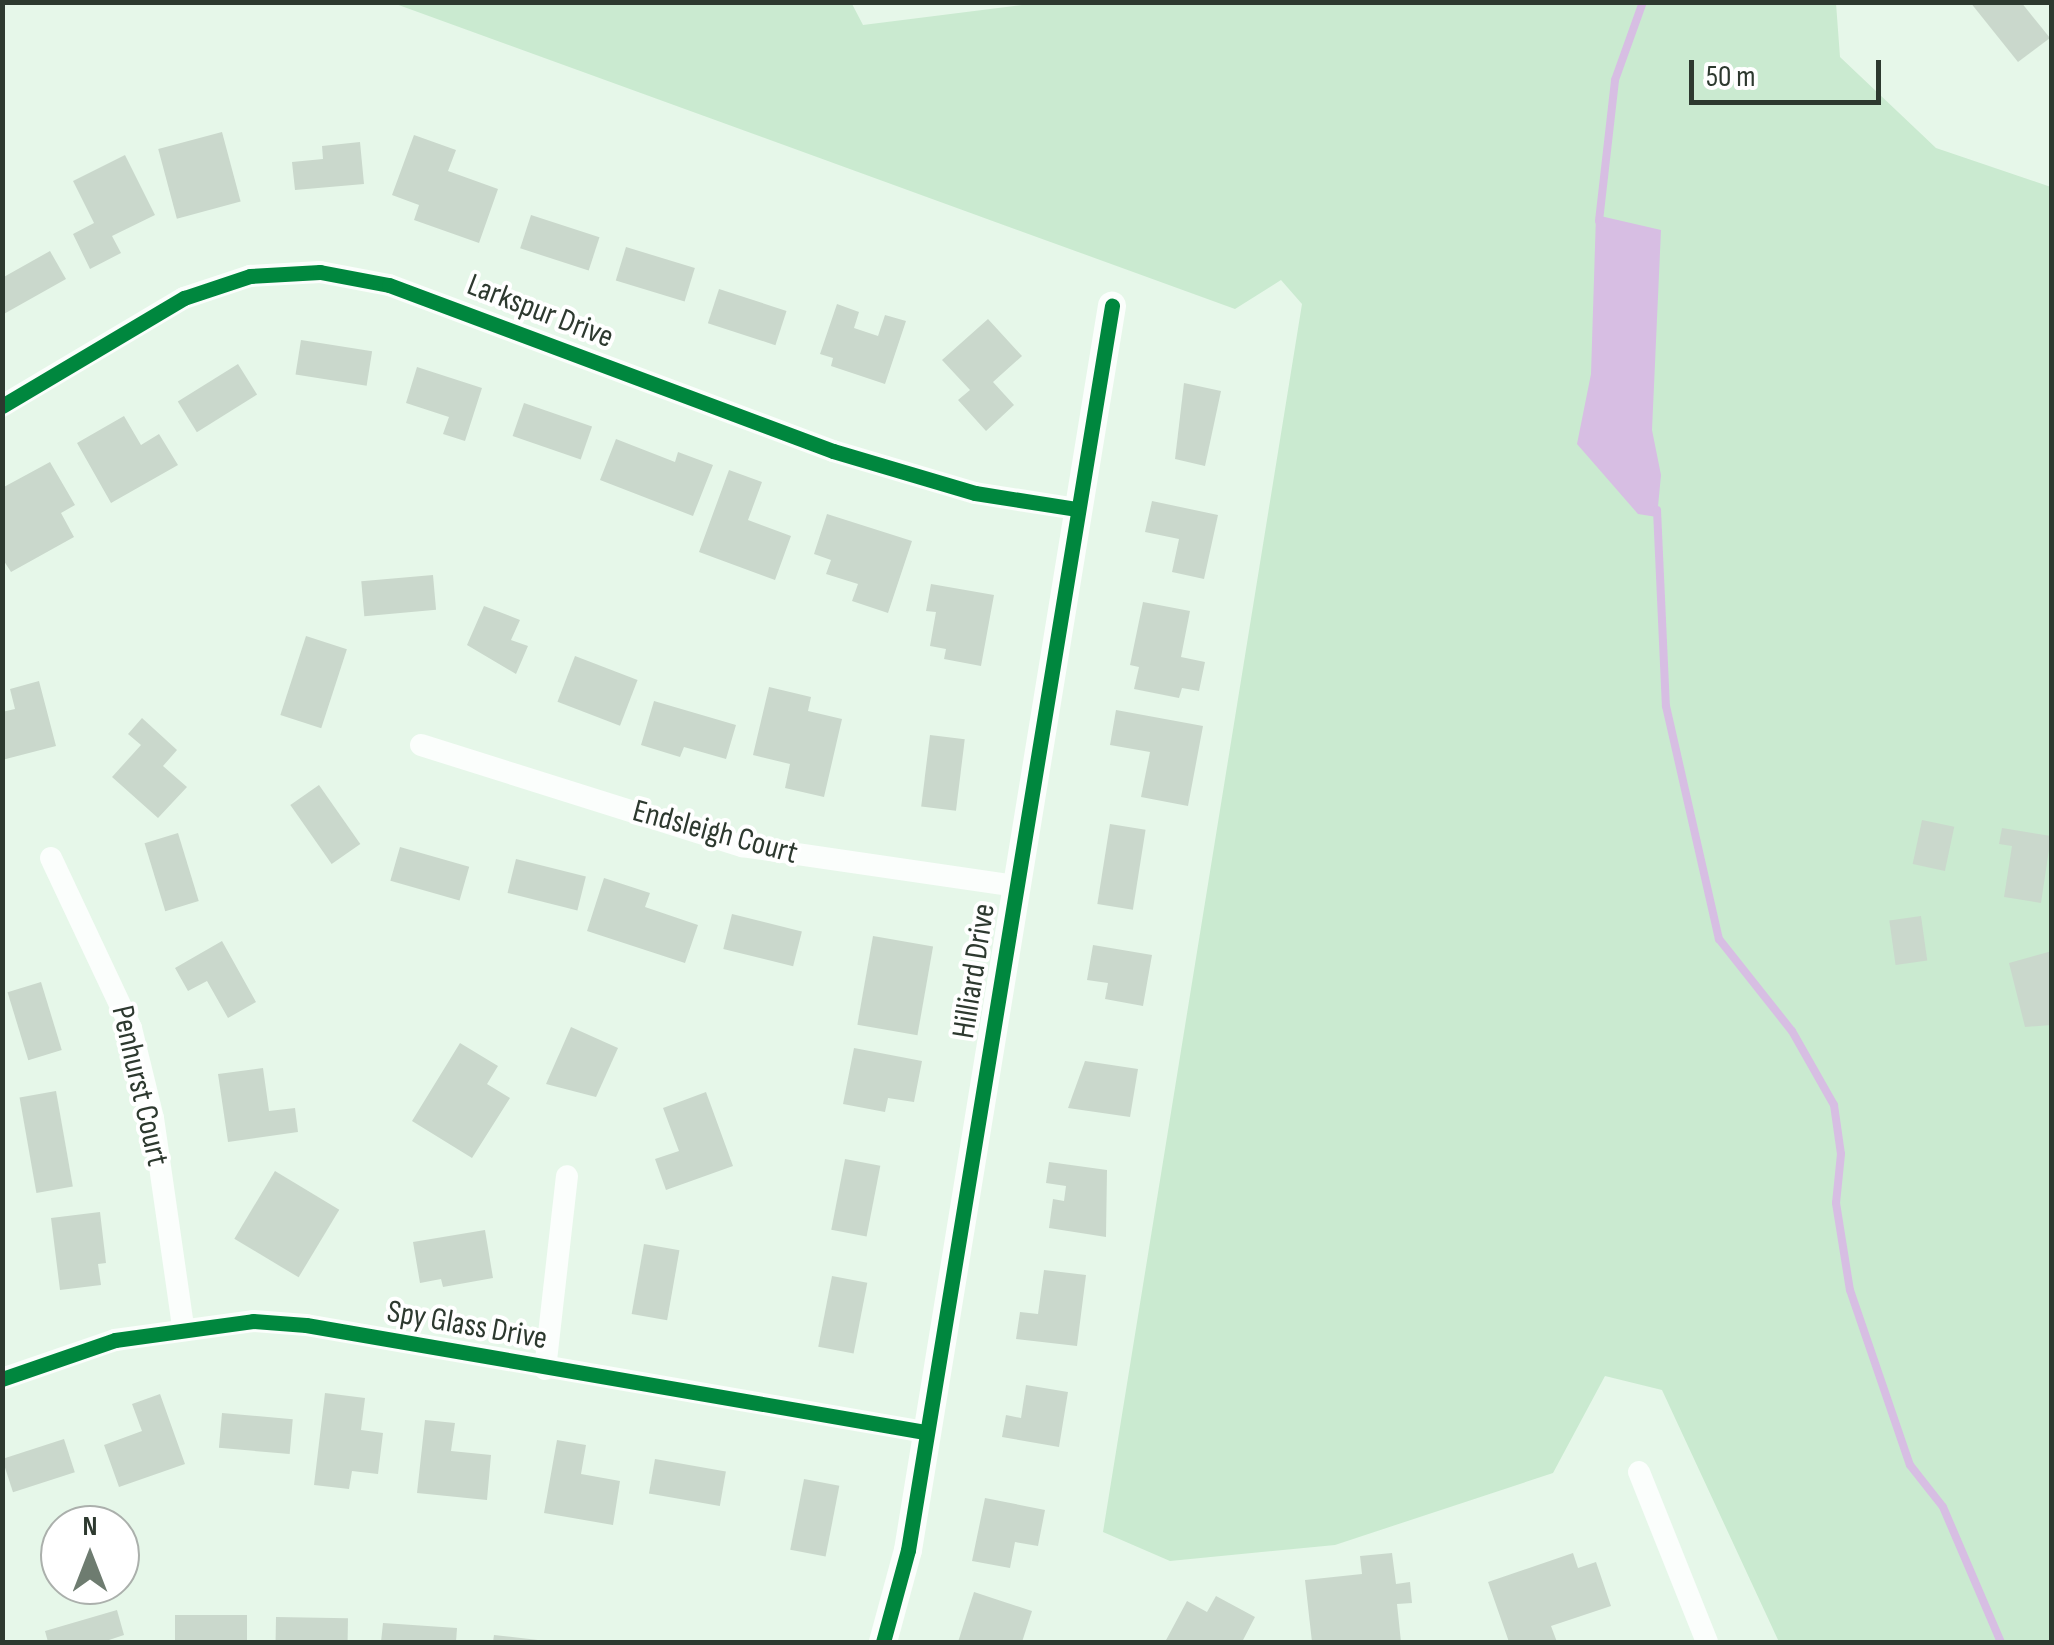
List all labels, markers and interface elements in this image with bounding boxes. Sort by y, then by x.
scale bar [1694,40,1886,102]
text: 50 m [1706,59,1755,95]
street label: Larkspur Drive [462,267,618,357]
street label: Endsleigh Court [628,793,802,873]
street label: Hilliard Drive [945,901,1005,1041]
street label: Penhurst Court [102,1002,176,1170]
street label: Spy Glass Drive [384,1293,550,1359]
north arrow [40,1505,140,1605]
text: N [83,1510,97,1543]

